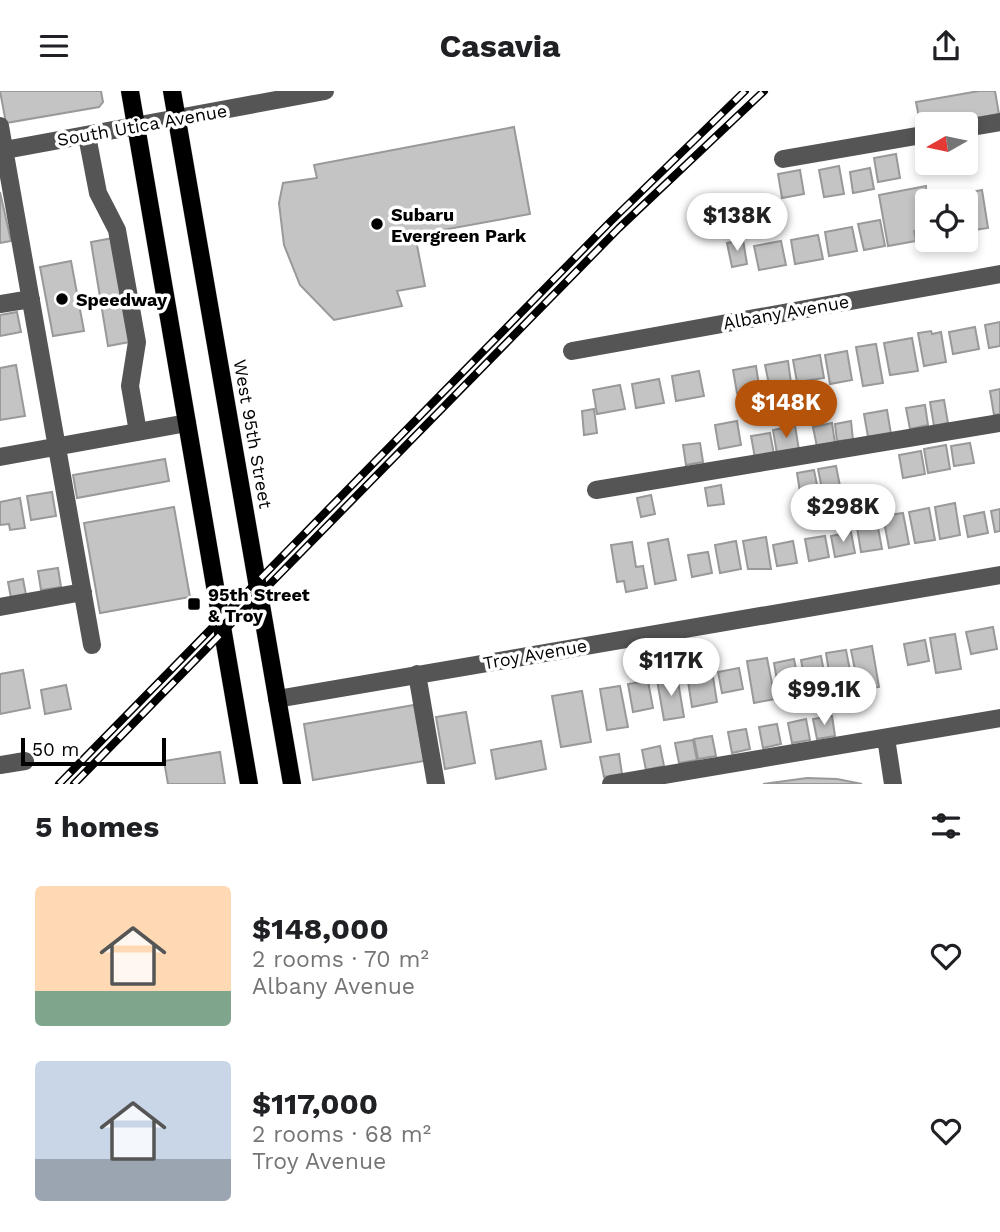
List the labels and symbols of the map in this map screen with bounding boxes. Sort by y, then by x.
street label: South Utica Avenue [55,100,229,150]
north arrow [915,112,978,175]
pin: $138K [688,193,786,253]
place label: Subaru Evergreen Park [391,204,527,246]
marker: Subaru Evergreen Park [369,216,385,232]
place label: Speedway [76,289,168,310]
marker: Speedway [54,291,70,307]
street label: Albany Avenue [721,291,851,333]
street label: West 95th Street [230,358,277,511]
pin: $148K [737,381,835,440]
pin: $298K [794,484,892,544]
place label: 95th Street & Troy [208,584,310,626]
marker: 95th Street & Troy [186,596,202,612]
street label: Troy Avenue [481,635,589,673]
pin: $117K [622,639,720,698]
pin: $99.1K [767,667,881,727]
scale bar [21,735,166,767]

